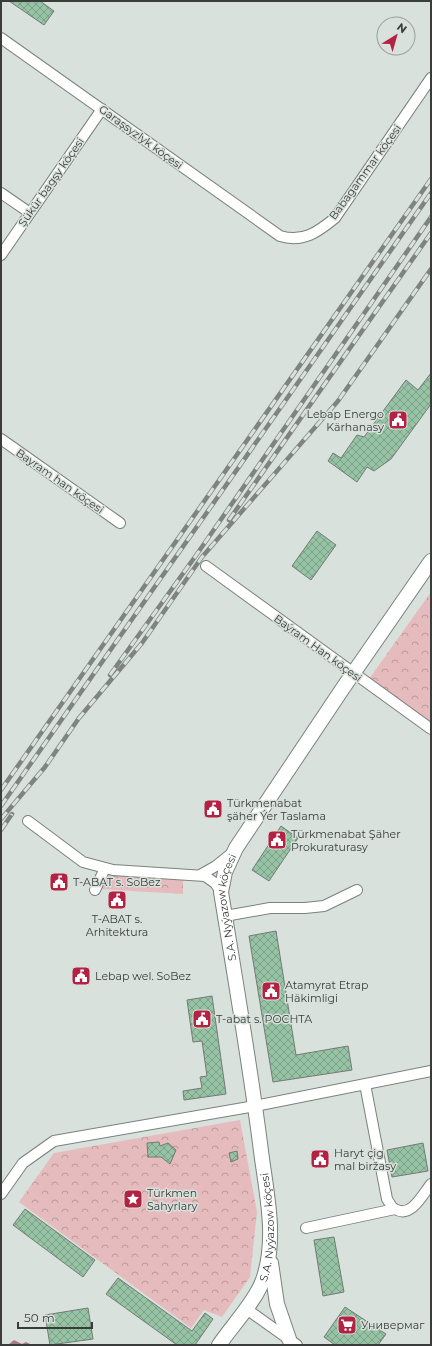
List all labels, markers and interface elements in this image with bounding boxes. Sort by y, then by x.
north arrow [376,16,416,56]
text: N [394,20,410,36]
street label: Garaşsyzlyk köçesi [96,102,186,172]
street label: Babagammar köçesi [326,122,404,222]
street label: Şükür bagşy köçesi [15,135,87,229]
place label: Lebap Energo Kärhanasy [307,407,384,434]
public building icon: Lebap Energo Kärhanasy [387,409,409,431]
street label: Bayram han köçesi [13,445,107,517]
street label: Baýram Han köçesi [271,611,365,685]
place label: Türkmenabat şäher Ýer Taslama [227,796,326,823]
public building icon: Türkmenabat şäher Ýer Taslama [202,798,224,820]
place label: Türkmenabat Şäher Prokuraturasy [291,827,401,854]
public building icon: Türkmenabat Şäher Prokuraturasy [266,829,288,851]
street label: S.A. Nyýazow köçesi [214,852,239,962]
public building icon: T-ABAT s. SoBez [48,871,70,893]
place label: T-ABAT s. SoBez [73,875,161,889]
public building icon: T-ABAT s. Arhitektura [106,889,128,911]
place label: T-ABAT s. Arhitektura [86,912,148,939]
public building icon: Lebap wel. SoBez [70,965,92,987]
place label: Lebap wel. SoBez [95,969,191,983]
place label: Atamyrat Etrap Häkimligi [285,978,368,1005]
public building icon: Atamyrat Etrap Häkimligi [260,980,282,1002]
public building icon: T-abat s. POCHTA [191,1008,213,1030]
place label: T-abat s. POCHTA [216,1012,312,1026]
place label: Haryt çig mal biržasy [334,1146,396,1173]
public building icon: Haryt çig mal biržasy [309,1148,331,1170]
street label: S.A. Nyýazow köçesi [256,1172,277,1283]
place label: Türkmen Sahyrlary [147,1186,198,1213]
place icon: Türkmen Sahyrlary [122,1188,144,1210]
scale bar [18,1304,92,1330]
text: 50 m [24,1310,55,1325]
supermarket icon: Универмаг [336,1314,358,1336]
place label: Универмаг [361,1318,425,1332]

